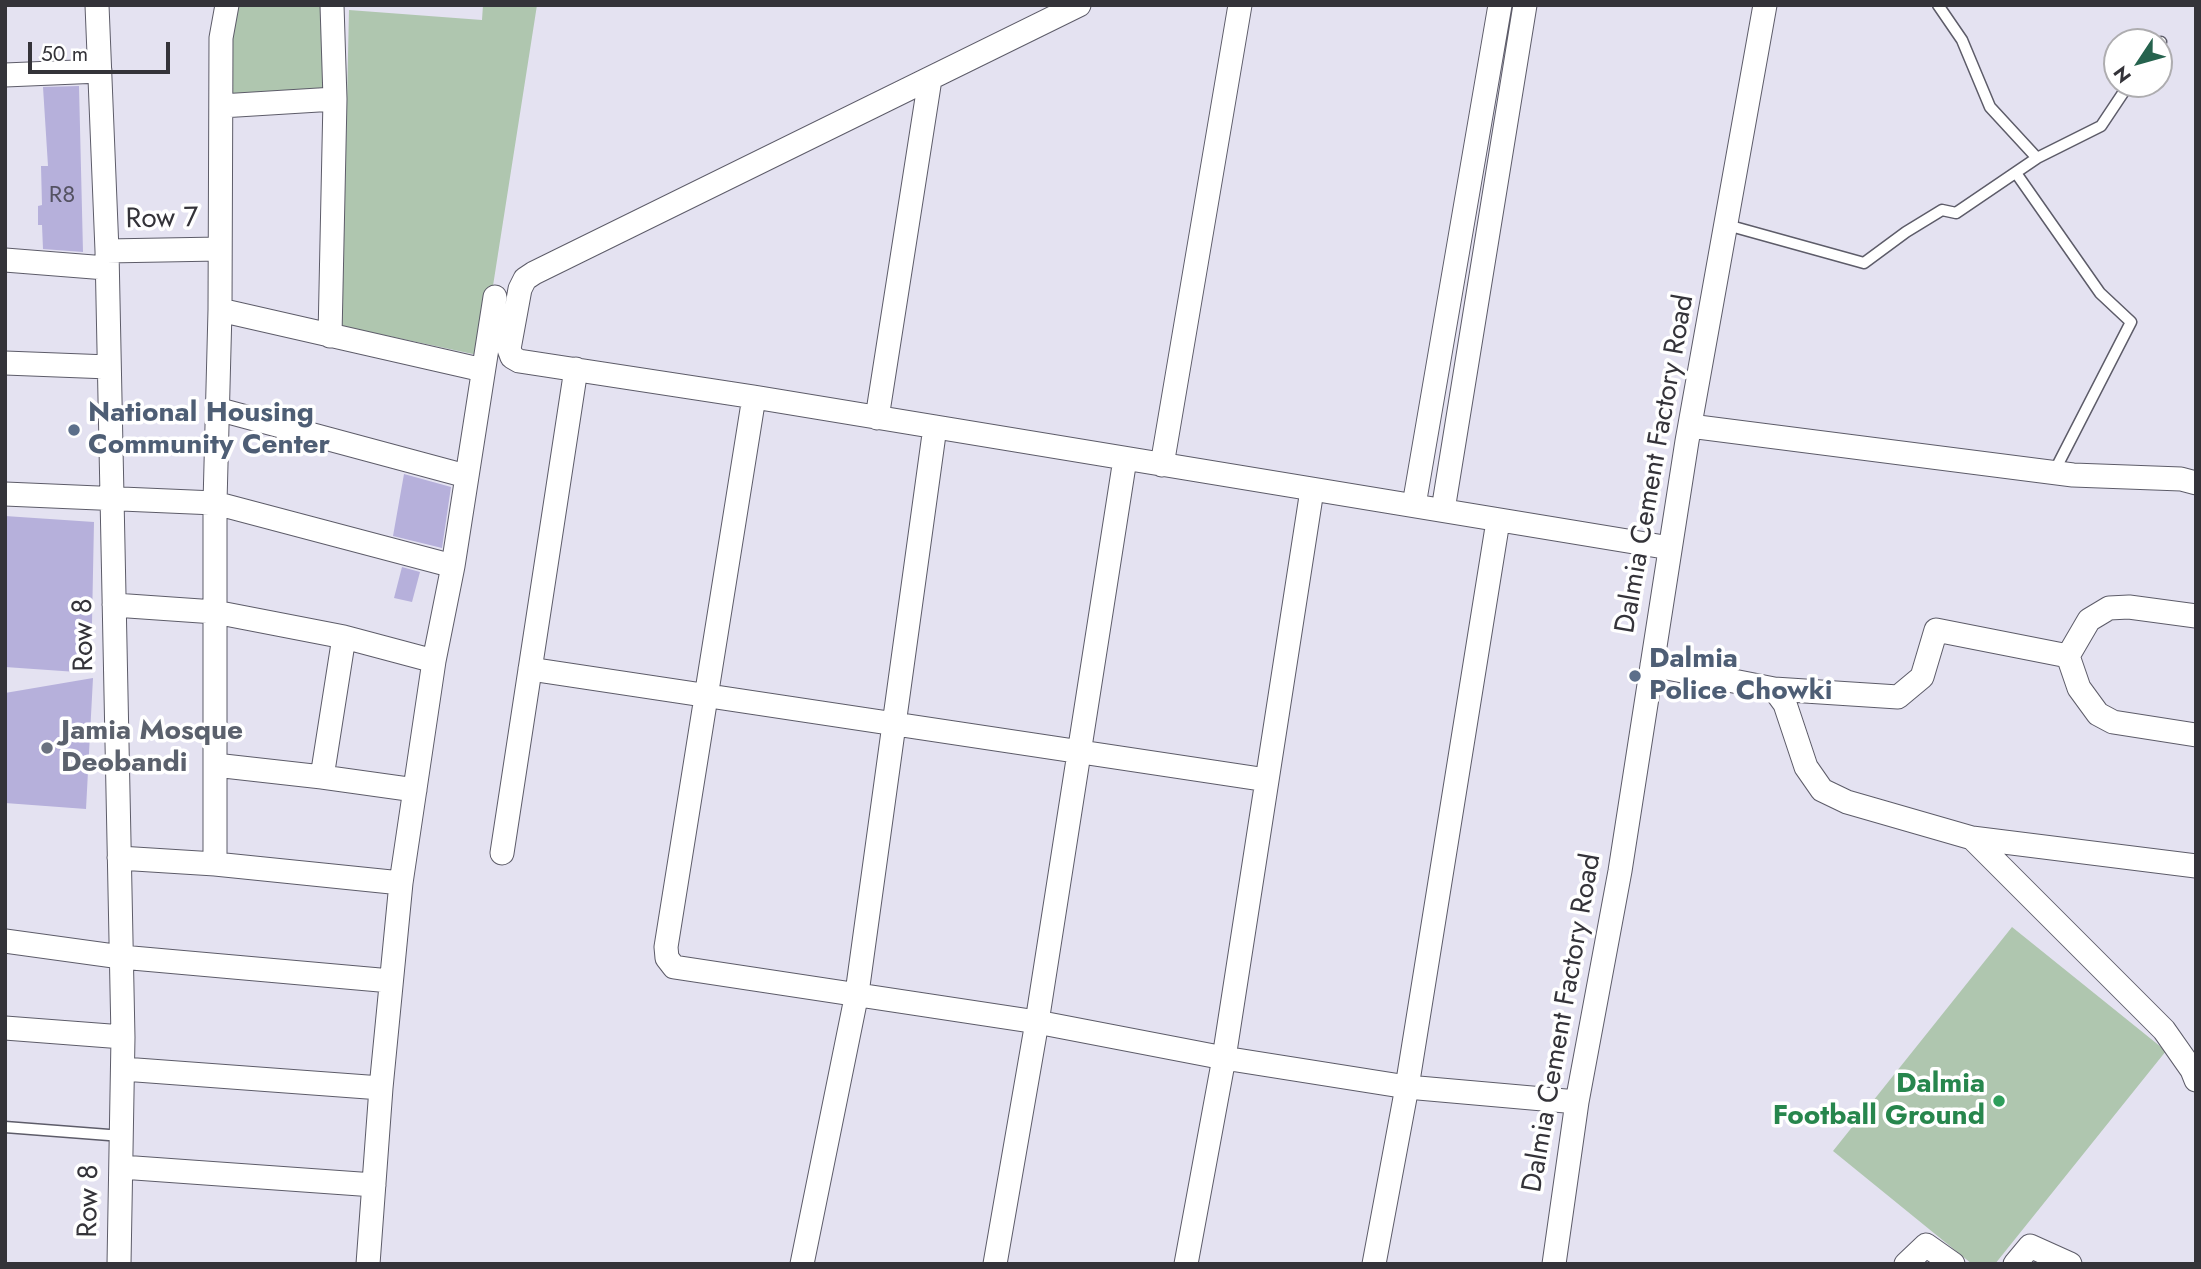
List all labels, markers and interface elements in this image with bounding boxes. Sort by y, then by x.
scale bar [32,28,173,72]
north arrow [2103,28,2173,98]
text: 50 m [41,39,88,69]
text: N [2107,60,2138,89]
house number: R8 [49,182,75,210]
street label: Row 7 [125,203,199,237]
street label: Dalmia Cement Factory Road [1610,292,1702,636]
place label: National Housing Community Center [88,397,330,463]
marker: National Housing Community Center [66,422,82,438]
street label: Row 8 [68,598,102,672]
place label: Dalmia Police Chowki [1649,643,1833,709]
marker: Dalmia Police Chowki [1627,668,1643,684]
place label: Jamia Mosque Deobandi [61,715,243,781]
marker: Jamia Mosque Deobandi [39,740,55,756]
street label: Dalmia Cement Factory Road [1517,851,1609,1195]
place label: Dalmia Football Ground [1773,1068,1985,1134]
marker: Dalmia Football Ground [1991,1093,2007,1109]
street label: Row 8 [73,1164,107,1238]

